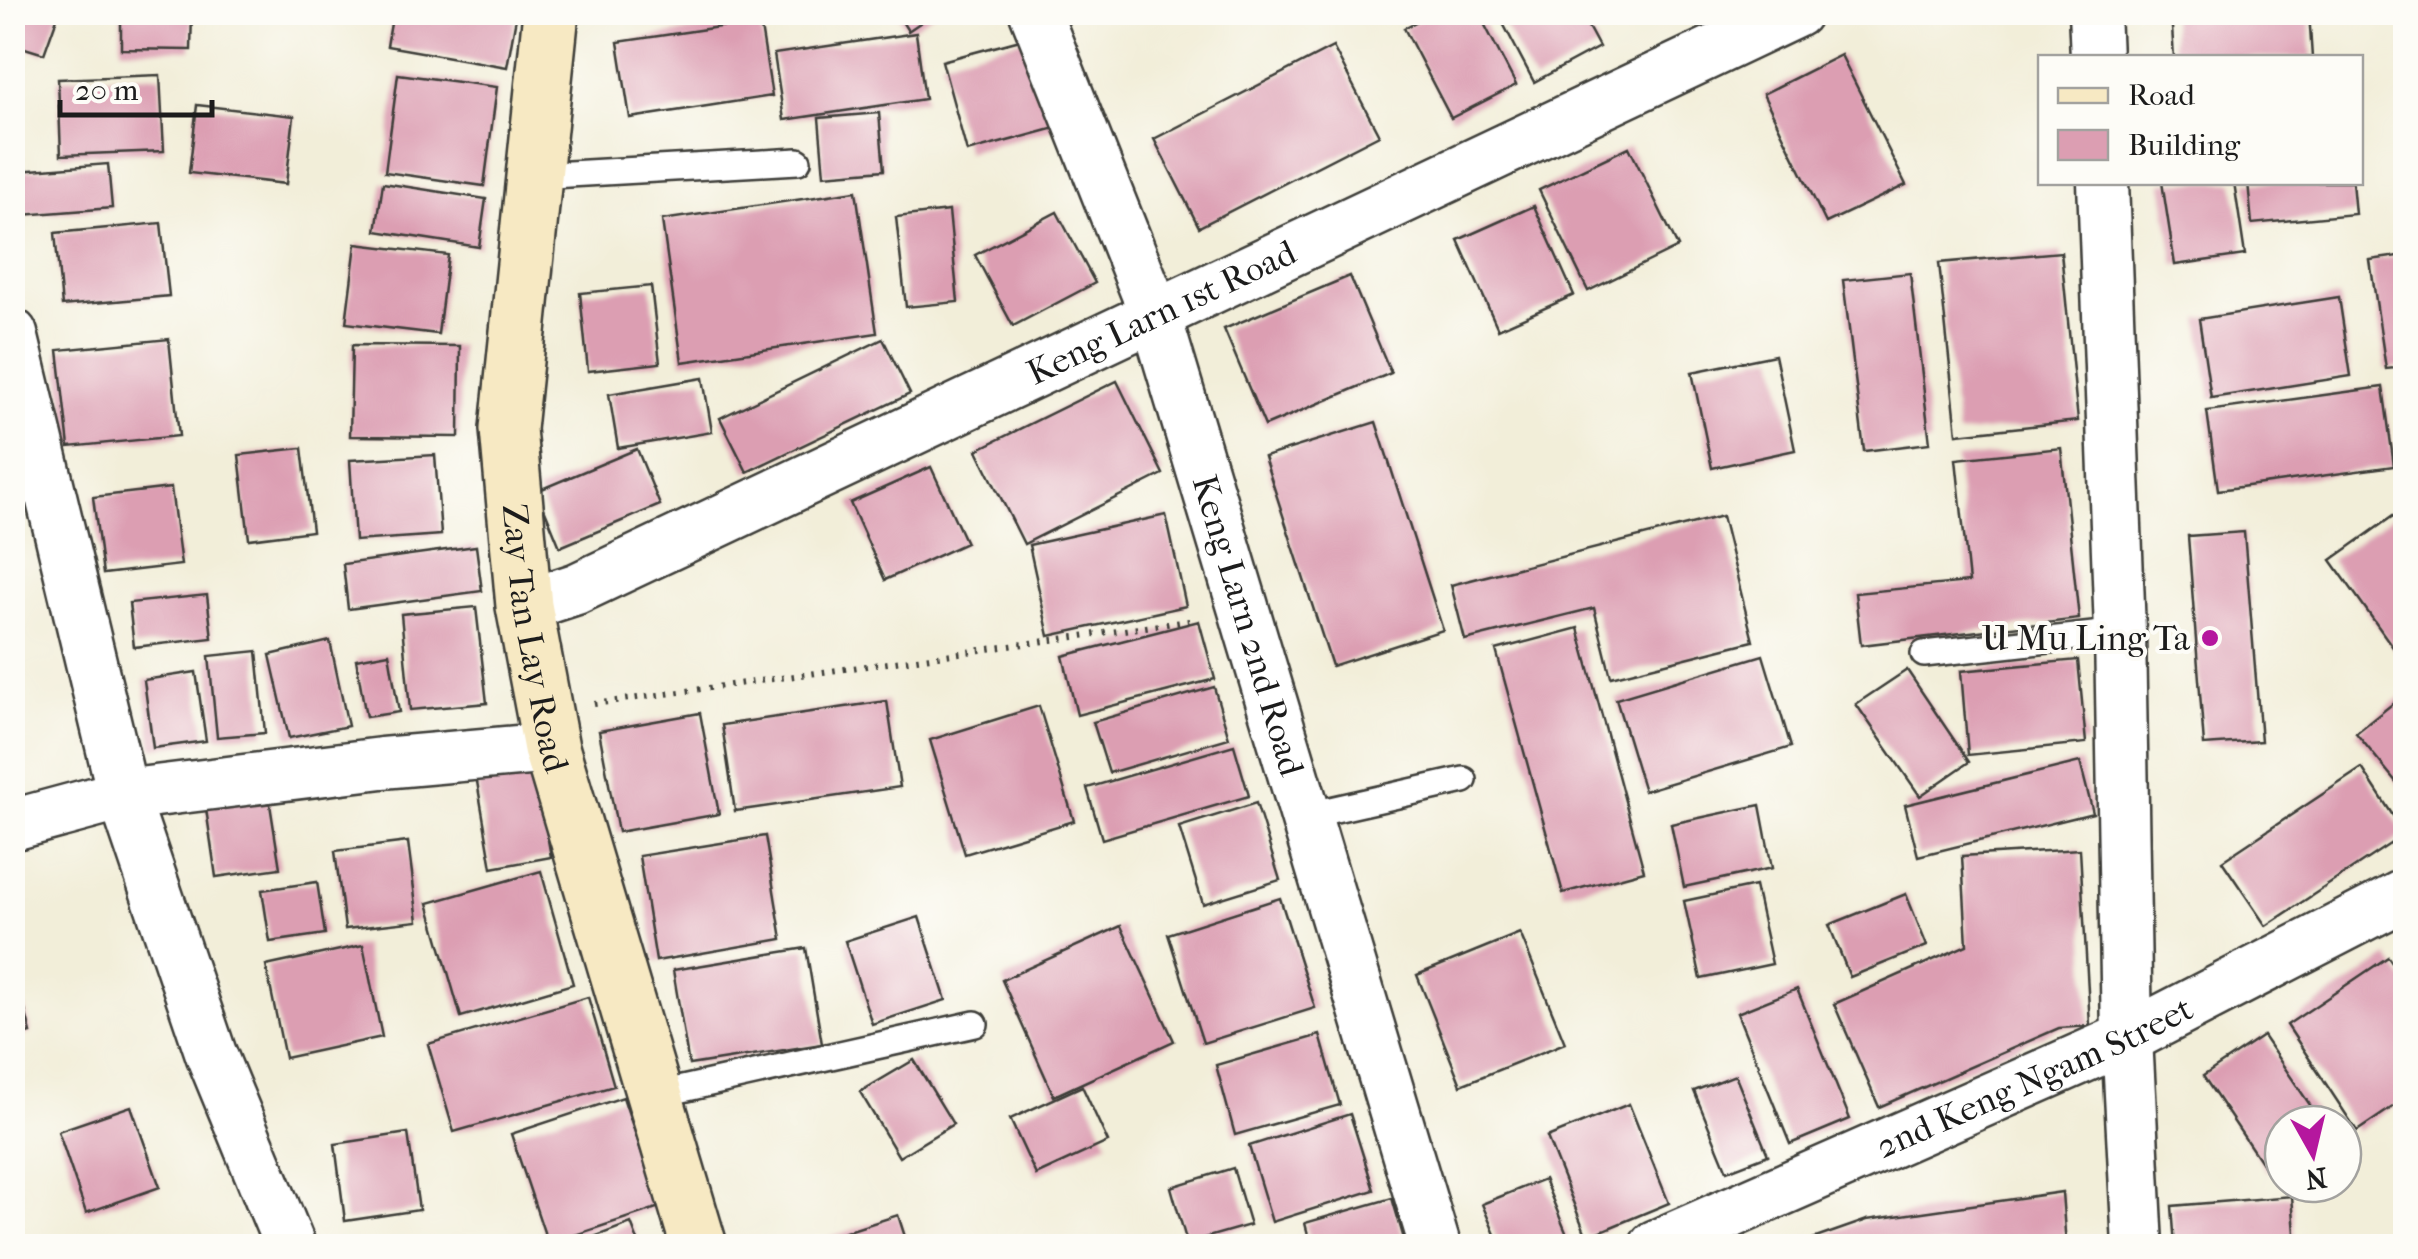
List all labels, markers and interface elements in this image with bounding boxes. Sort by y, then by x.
scale bar [60,55,212,117]
legend [2038,55,2363,185]
text: 20 m [75,73,138,108]
text: Road [2128,78,2195,113]
text: Building [2128,128,2241,163]
street label: Keng Larn 1st Road [1021,231,1303,394]
street label: Keng Larn 2nd Road [1184,470,1313,781]
street label: Zay Tan Lay Road [494,502,577,778]
place label: U Mu Ling Ta [1982,618,2191,659]
marker: U Mu Ling Ta [2199,627,2221,649]
street label: 2nd Keng Ngam Street [1870,987,2200,1167]
north arrow [2263,1104,2363,1204]
text: N [2303,1160,2329,1196]

